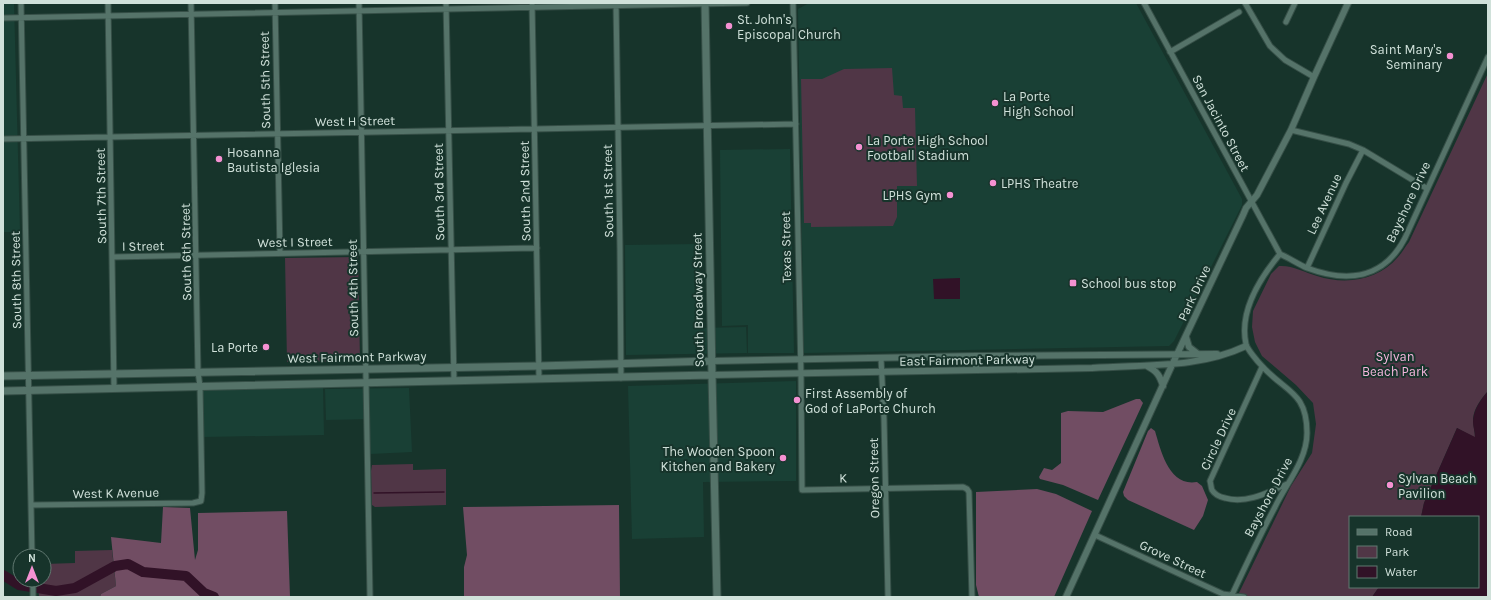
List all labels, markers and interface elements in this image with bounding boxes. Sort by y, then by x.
place label: St. John's Episcopal Church [737,12,841,42]
marker: St. John's Episcopal Church [724,21,734,31]
street label: South 5th Street [257,31,273,129]
place label: Saint Mary's Seminary [1370,42,1442,72]
marker: Saint Mary's Seminary [1445,51,1455,61]
street label: San Jacinto Street [1189,72,1253,174]
place label: La Porte High School [1003,89,1074,119]
marker: La Porte High School [990,98,1000,108]
street label: West H Street [315,113,395,129]
place label: La Porte High School Football Stadium [867,133,988,163]
street label: South 2nd Street [517,141,533,241]
marker: La Porte High School Football Stadium [854,142,864,152]
street label: South 3rd Street [431,143,447,241]
street label: South 1st Street [600,144,616,238]
place label: Hosanna Bautista Iglesia [227,145,320,175]
street label: South 7th Street [93,148,109,244]
marker: Hosanna Bautista Iglesia [214,154,224,164]
street label: Bayshore Drive [1383,159,1434,245]
street label: Lee Avenue [1303,171,1345,237]
place label: LPHS Theatre [1001,176,1079,191]
marker: LPHS Theatre [988,178,998,188]
place label: LPHS Gym [883,188,942,203]
marker: LPHS Gym [945,190,955,200]
street label: South 6th Street [178,203,194,301]
street label: Texas Street [778,211,794,283]
street label: South 8th Street [8,231,24,329]
street label: South Broadway Street [689,232,707,368]
street label: West I Street [257,234,333,250]
street label: I Street [122,238,164,254]
street label: South 4th Street [345,239,361,337]
street label: Park Drive [1175,262,1214,323]
place label: School bus stop [1081,276,1176,291]
marker: School bus stop [1068,278,1078,288]
place label: La Porte [211,340,258,355]
marker: La Porte [261,342,271,352]
street label: West Fairmont Parkway [287,348,427,366]
park label: Sylvan Beach Park [1362,349,1428,379]
street label: East Fairmont Parkway [899,351,1035,369]
place label: First Assembly of God of LaPorte Church [805,386,936,416]
marker: First Assembly of God of LaPorte Church [792,395,802,405]
street label: Circle Drive [1197,405,1239,473]
street label: Oregon Street [866,437,882,519]
place label: The Wooden Spoon Kitchen and Bakery [660,444,775,474]
marker: The Wooden Spoon Kitchen and Bakery [778,453,788,463]
street label: Bayshore Drive [1241,454,1295,539]
street label: K [839,470,847,486]
place label: Sylvan Beach Pavilion [1398,471,1477,501]
marker: Sylvan Beach Pavilion [1385,480,1395,490]
street label: West K Avenue [73,485,160,501]
legend [1349,516,1479,588]
text: Road [1385,525,1413,539]
street label: Grove Street [1137,537,1209,581]
text: Park [1385,545,1410,559]
north arrow [12,548,52,588]
text: N [28,552,36,565]
text: Water [1385,565,1418,579]

